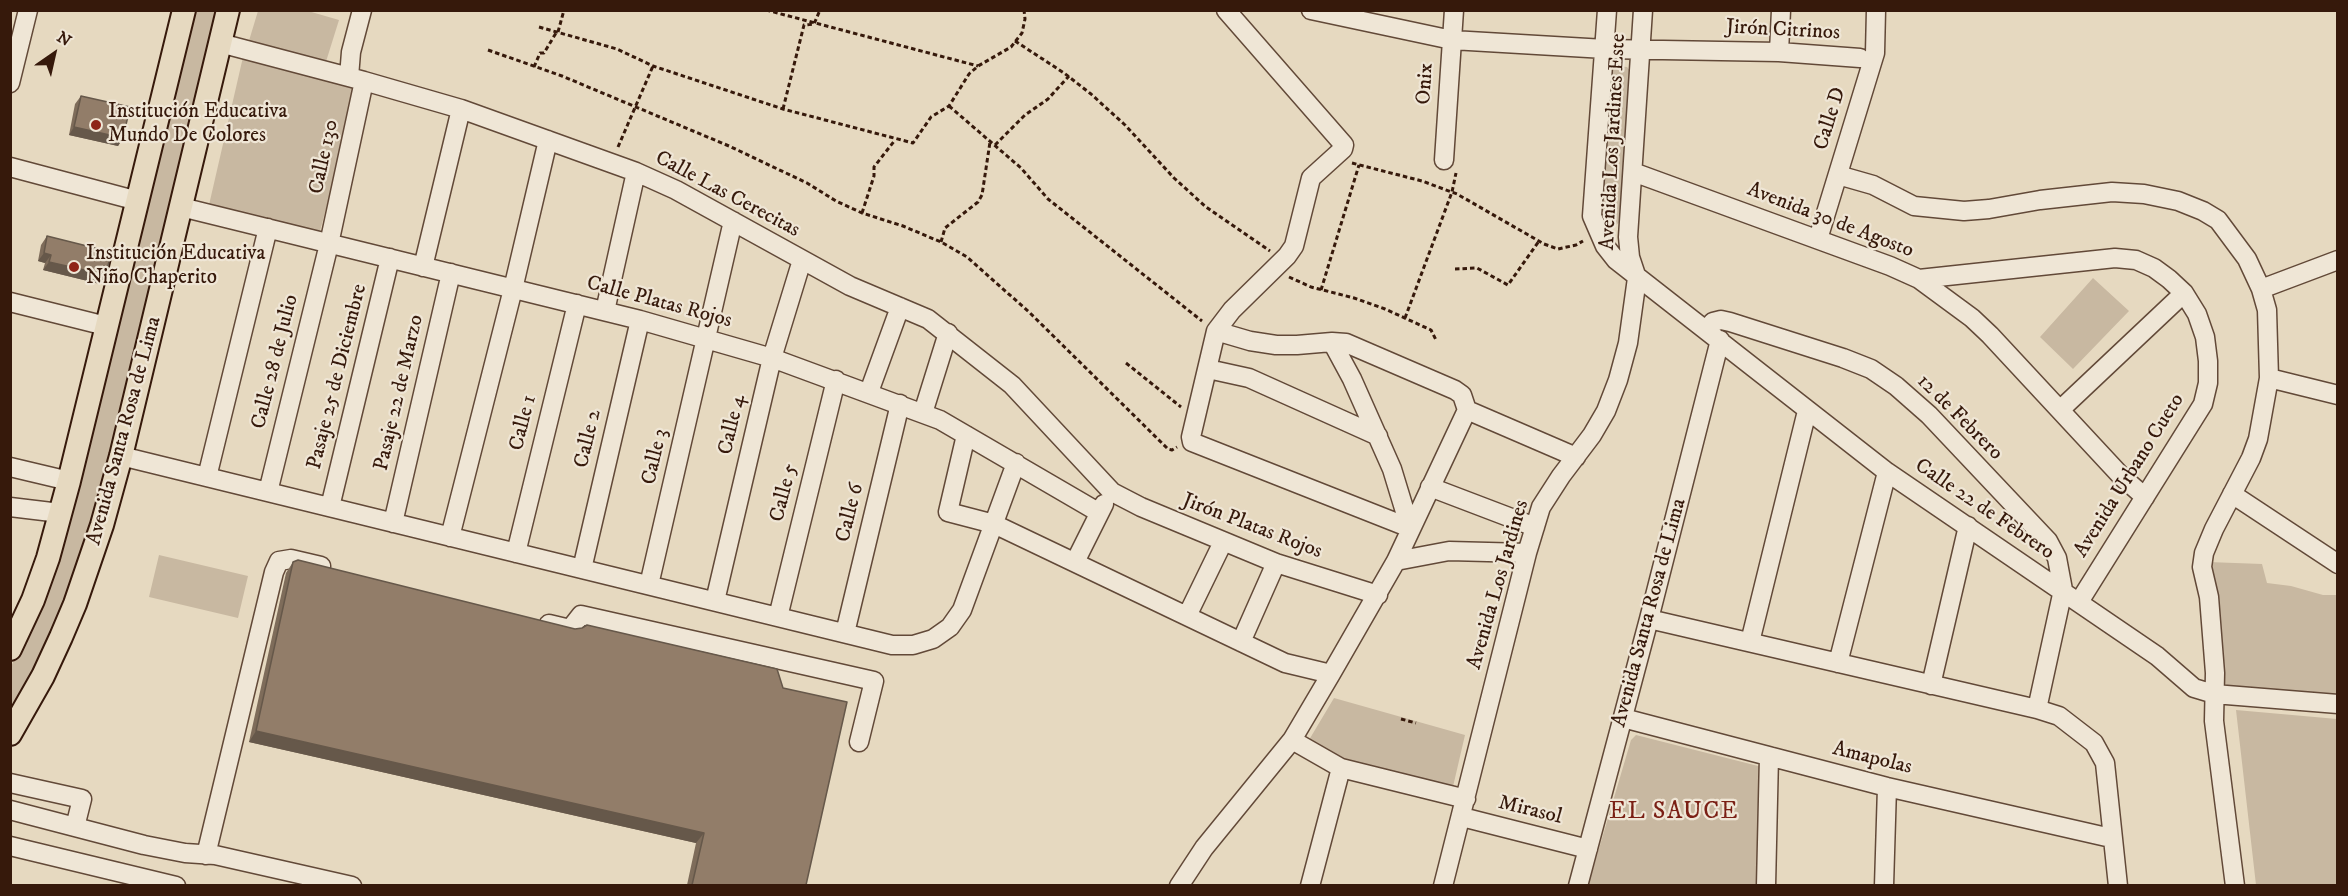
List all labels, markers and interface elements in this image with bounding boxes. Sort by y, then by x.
street label: Jirón Citrinos [1725,15,1841,47]
north arrow [24,24,84,84]
text: N [53,27,75,51]
street label: Avenida Los Jardines Este [1596,33,1632,251]
street label: Onix [1412,62,1440,106]
street label: Calle D [1810,85,1852,153]
place label: Institución Educativa Mundo De Colores [108,100,287,150]
street label: Calle 130 [305,117,345,197]
marker: Institución Educativa Mundo De Colores [89,118,103,132]
street label: Calle Las Cerecitas [650,146,804,244]
street label: Avenida 30 de Agosto [1743,178,1917,264]
place label: Institución Educativa Niño Chaperito [86,242,265,292]
marker: Institución Educativa Niño Chaperito [67,260,81,274]
street label: Calle Platas Rojos [584,271,734,335]
street label: Pasaje 25 de Diciembre [303,282,373,472]
street label: Calle 28 de Julio [247,292,305,432]
street label: Pasaje 22 de Marzo [370,313,430,473]
street label: Avenida Santa Rosa de Lima [82,314,168,548]
street label: 12 de Febrero [1911,370,2007,466]
street label: Avenida Urbano Cueto [2069,389,2191,563]
street label: Calle 1 [505,393,543,453]
street label: Calle 4 [714,393,752,457]
street label: Calle 2 [570,407,608,471]
street label: Calle 3 [637,427,675,487]
street label: Calle 22 de Febrero [1909,454,2059,566]
street label: Calle 5 [766,461,804,525]
street label: Calle 6 [832,481,870,545]
street label: Jirón Platas Rojos [1179,489,1325,565]
street label: Avenida Santa Rosa de Lima [1607,496,1693,730]
street label: Avenida Los Jardines [1463,497,1535,673]
street label: Amapolas [1830,737,1914,781]
street label: Mirasol [1496,791,1564,831]
district label: EL SAUCE [1609,799,1739,827]

